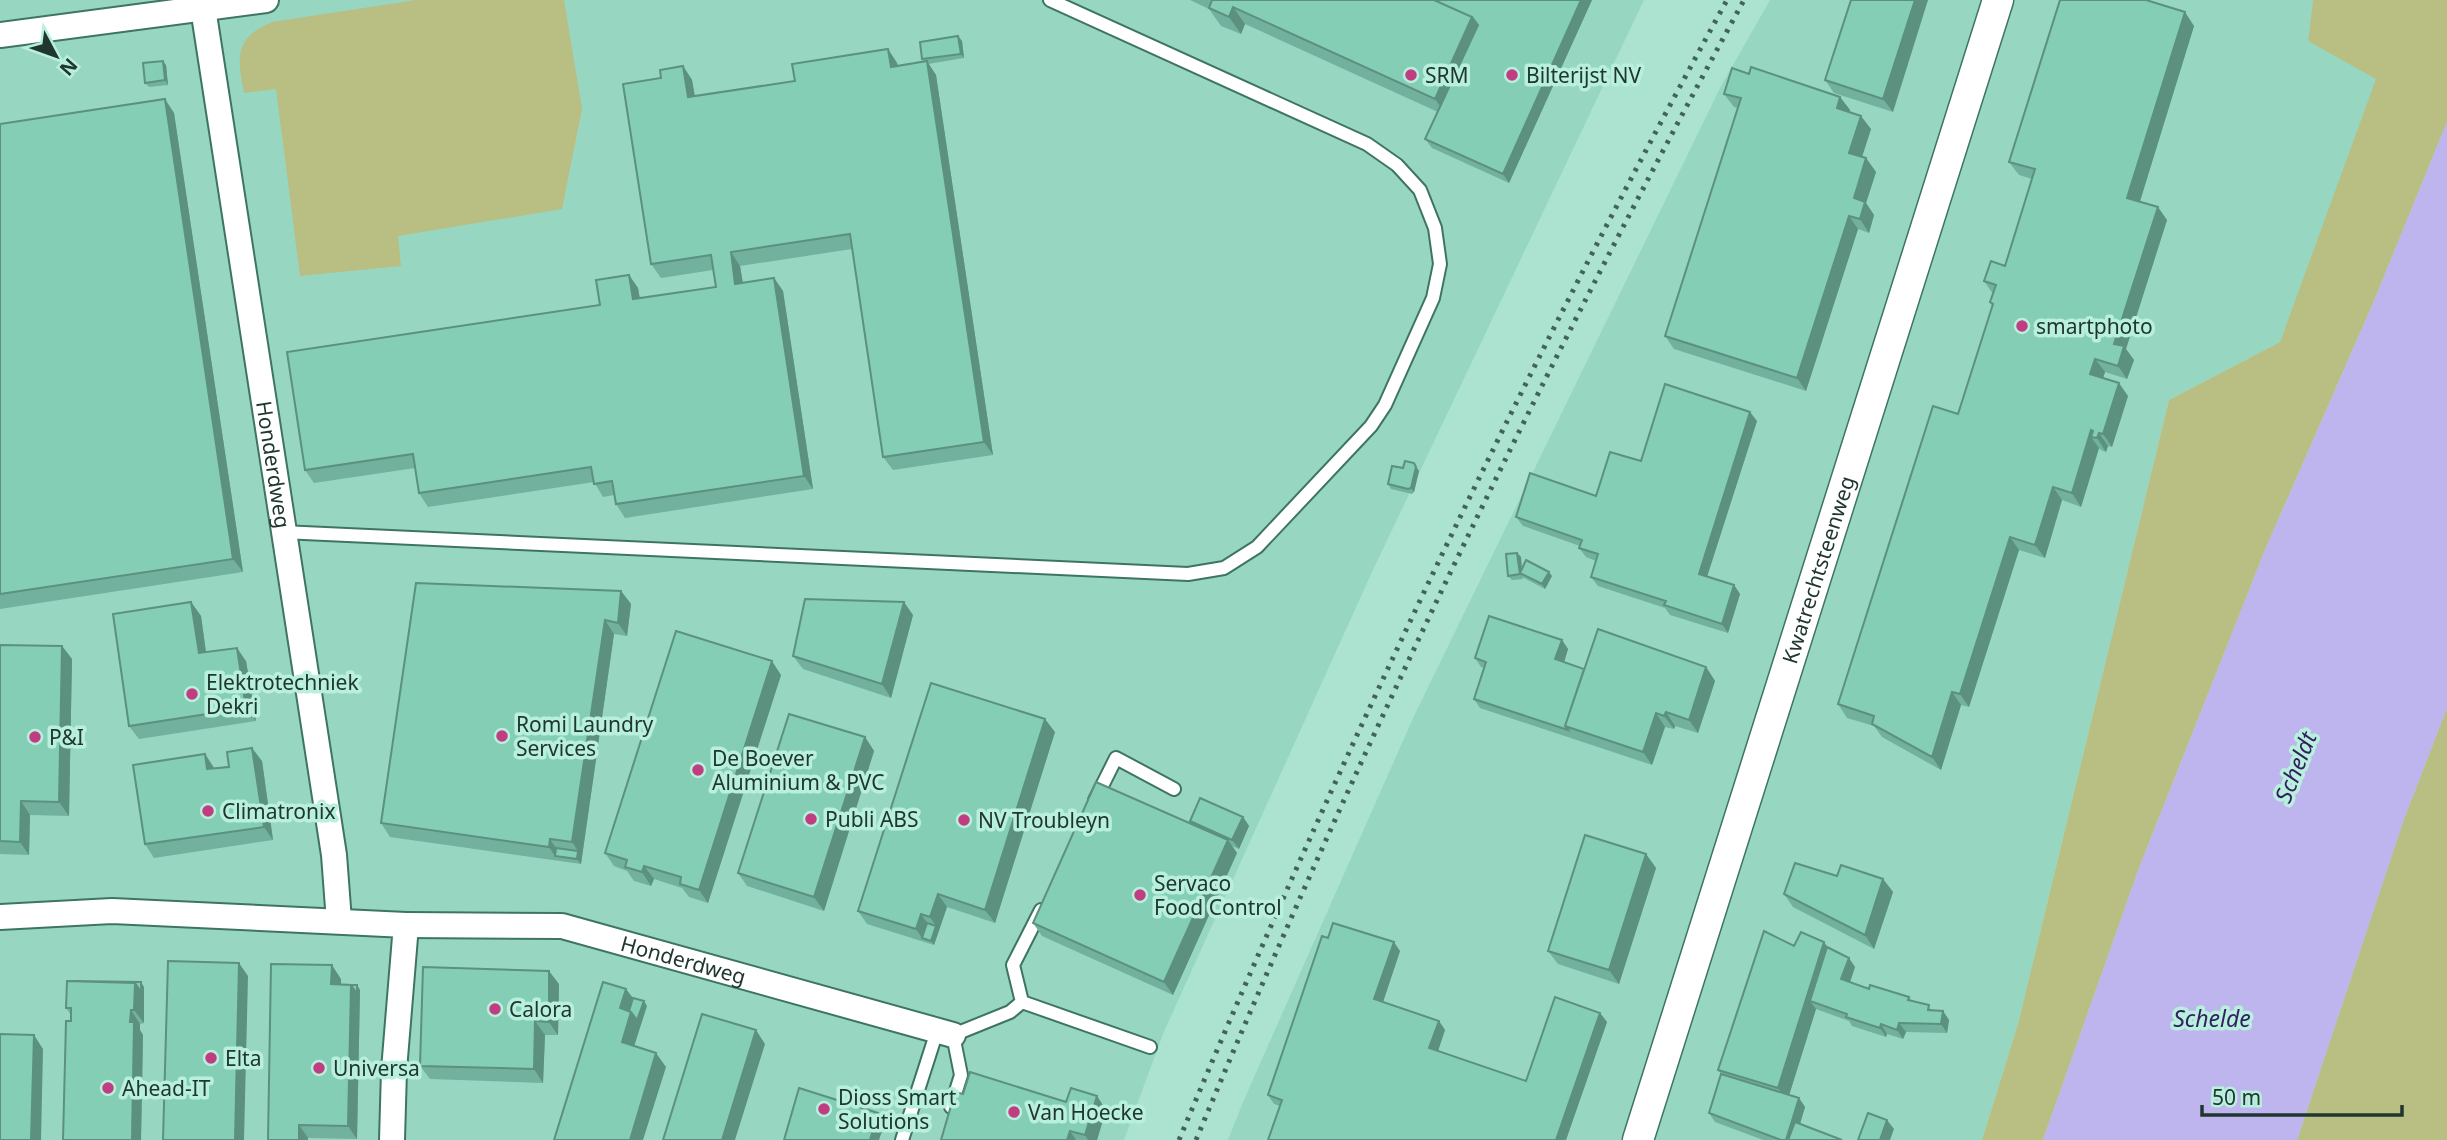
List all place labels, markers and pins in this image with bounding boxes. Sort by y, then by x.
place label: SRM [1425,61,1469,89]
place label: Bilterijst NV [1526,61,1641,89]
marker: SRM [1403,67,1419,83]
marker: Bilterijst NV [1504,67,1520,83]
place label: smartphoto [2036,312,2153,340]
marker: smartphoto [2014,318,2030,334]
place label: Elektrotechniek Dekri [206,668,359,720]
marker: Elektrotechniek Dekri [184,686,200,702]
place label: Romi Laundry Services [516,710,654,762]
place label: P&I [49,723,84,751]
marker: Romi Laundry Services [494,728,510,744]
marker: P&I [27,729,43,745]
place label: De Boever Aluminium & PVC [712,744,885,796]
marker: De Boever Aluminium & PVC [690,762,706,778]
place label: Climatronix [222,797,336,825]
marker: Climatronix [200,803,216,819]
place label: Publi ABS [825,805,919,833]
place label: NV Troubleyn [978,806,1110,834]
marker: Publi ABS [803,811,819,827]
marker: NV Troubleyn [956,812,972,828]
place label: Servaco Food Control [1154,869,1282,921]
marker: Servaco Food Control [1132,887,1148,903]
place label: Calora [509,995,572,1023]
marker: Calora [487,1001,503,1017]
place label: Elta [225,1044,261,1072]
marker: Elta [203,1050,219,1066]
place label: Universa [333,1054,420,1082]
marker: Universa [311,1060,327,1076]
place label: Ahead-IT [122,1074,211,1102]
marker: Ahead-IT [100,1080,116,1096]
place label: Dioss Smart Solutions [838,1083,957,1135]
place label: Van Hoecke [1028,1098,1144,1126]
marker: Dioss Smart Solutions [816,1101,832,1117]
marker: Van Hoecke [1006,1104,1022,1120]

